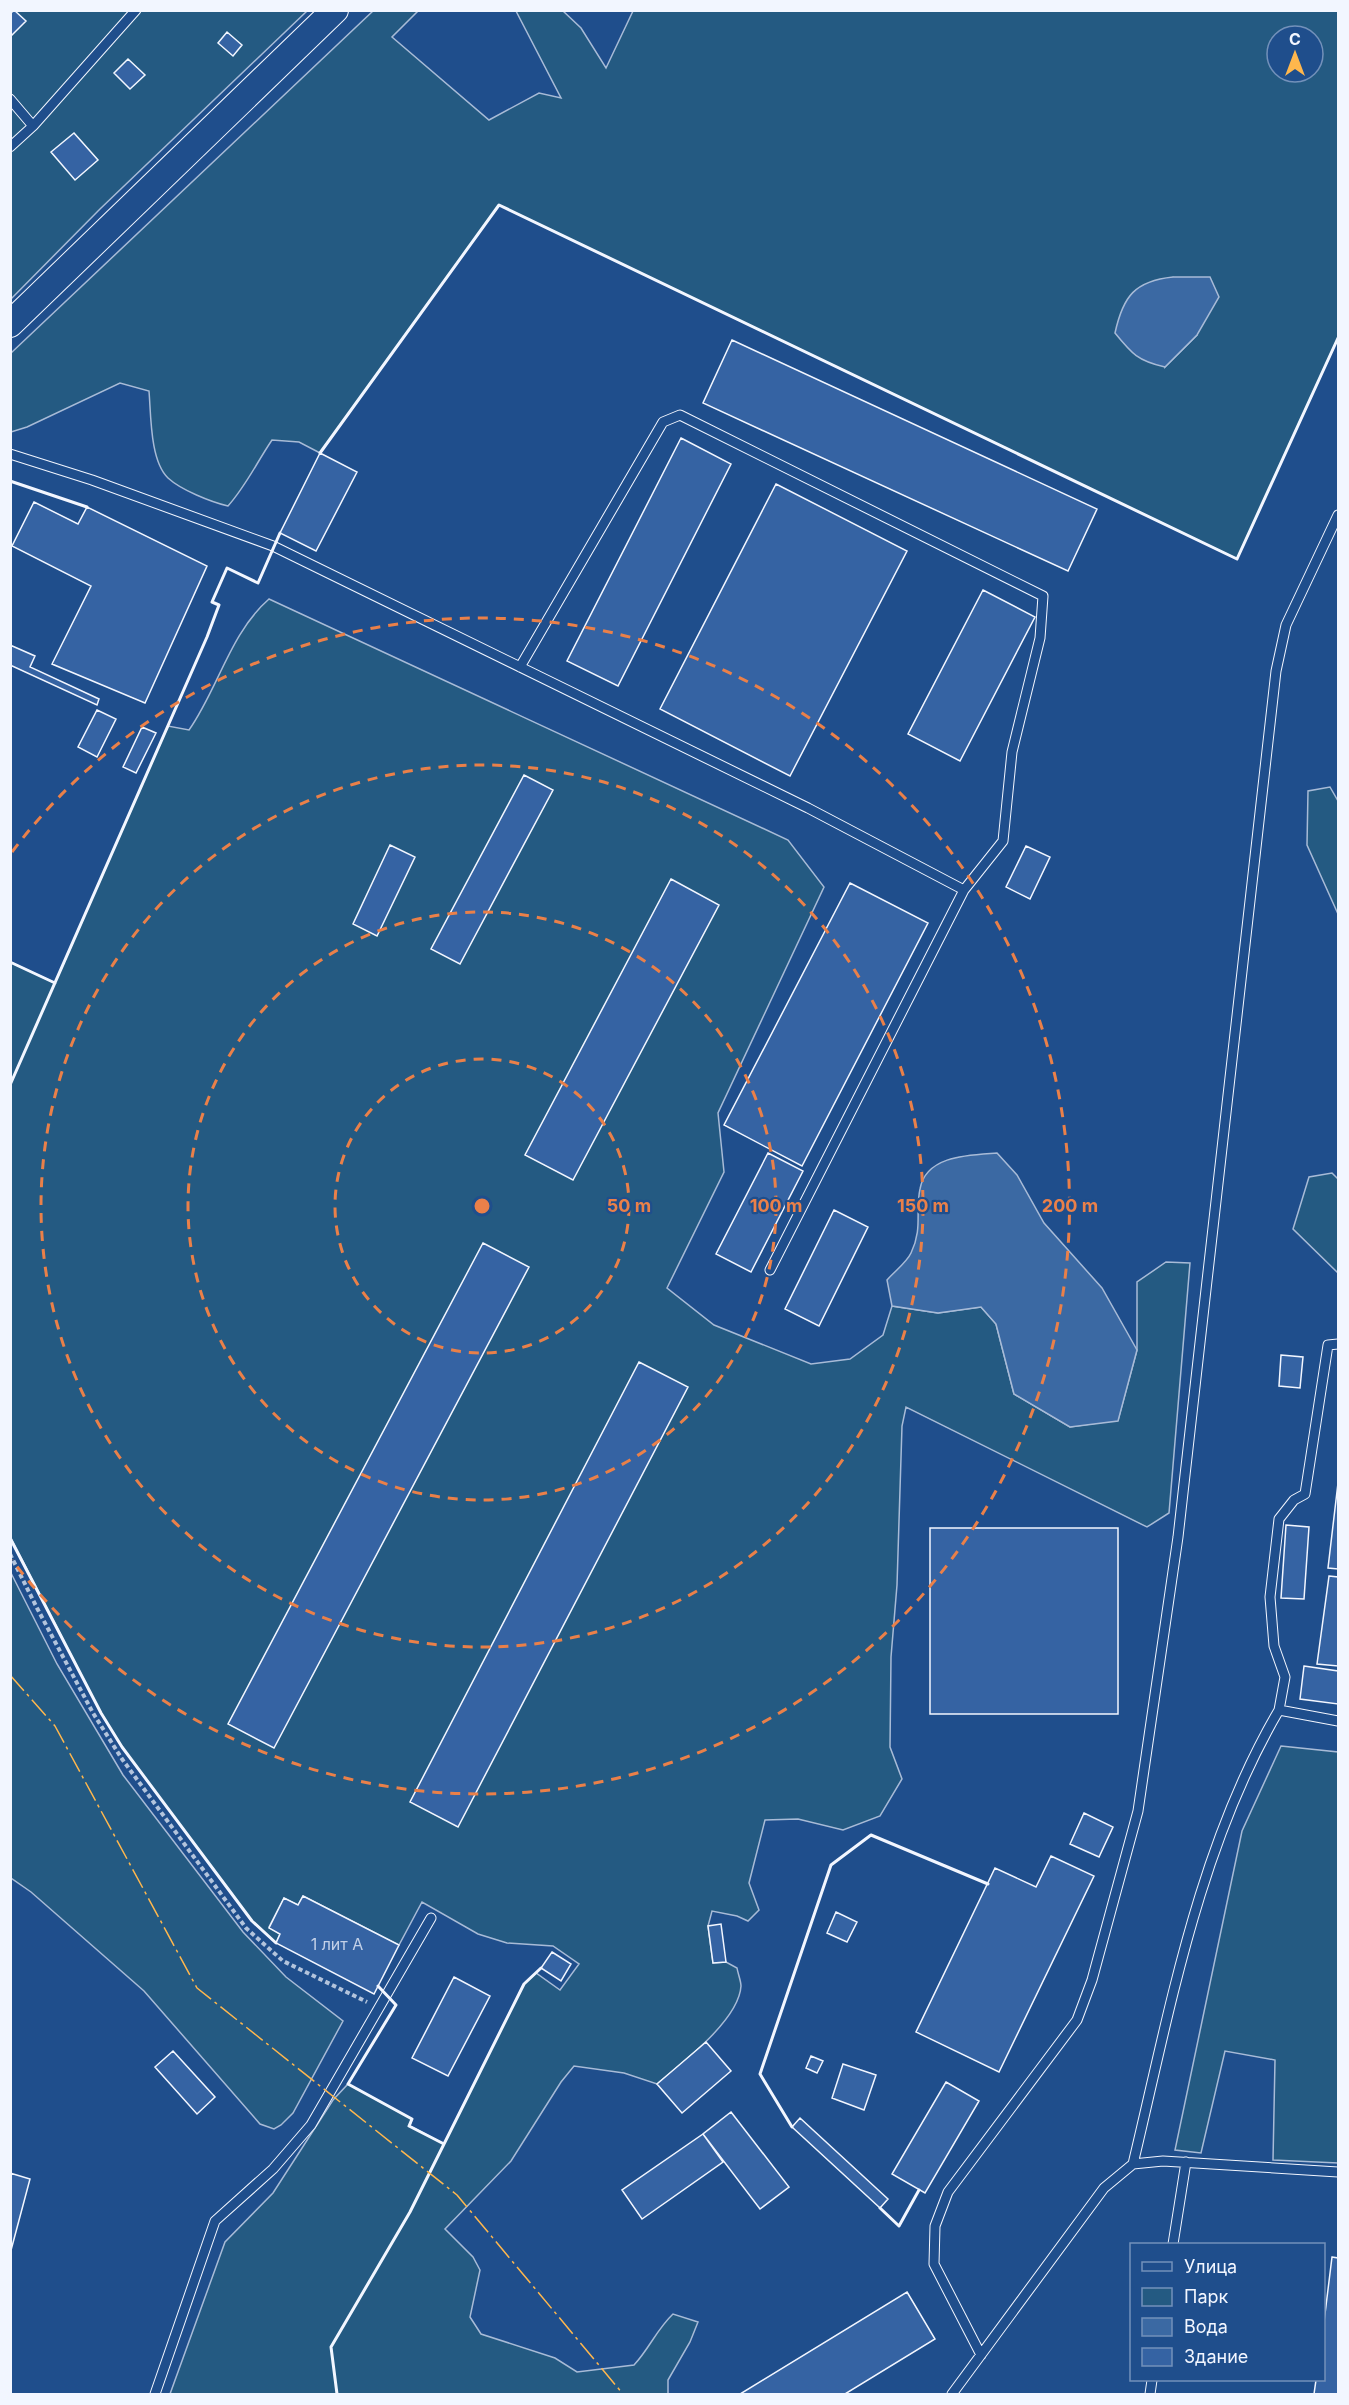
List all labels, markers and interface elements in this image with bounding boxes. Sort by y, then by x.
north arrow [1265,24,1325,84]
text: С [1289,29,1301,49]
text: 50 m [607,1195,651,1216]
text: 100 m [750,1195,802,1216]
text: 150 m [897,1195,949,1216]
text: 200 m [1042,1195,1098,1216]
centre of rings [472,1196,492,1216]
house number: 1 лит А [311,1934,363,1954]
legend [1130,2243,1325,2381]
text: Улица [1184,2256,1237,2277]
text: Парк [1184,2286,1229,2307]
text: Вода [1184,2316,1228,2337]
text: Здание [1184,2346,1248,2367]

